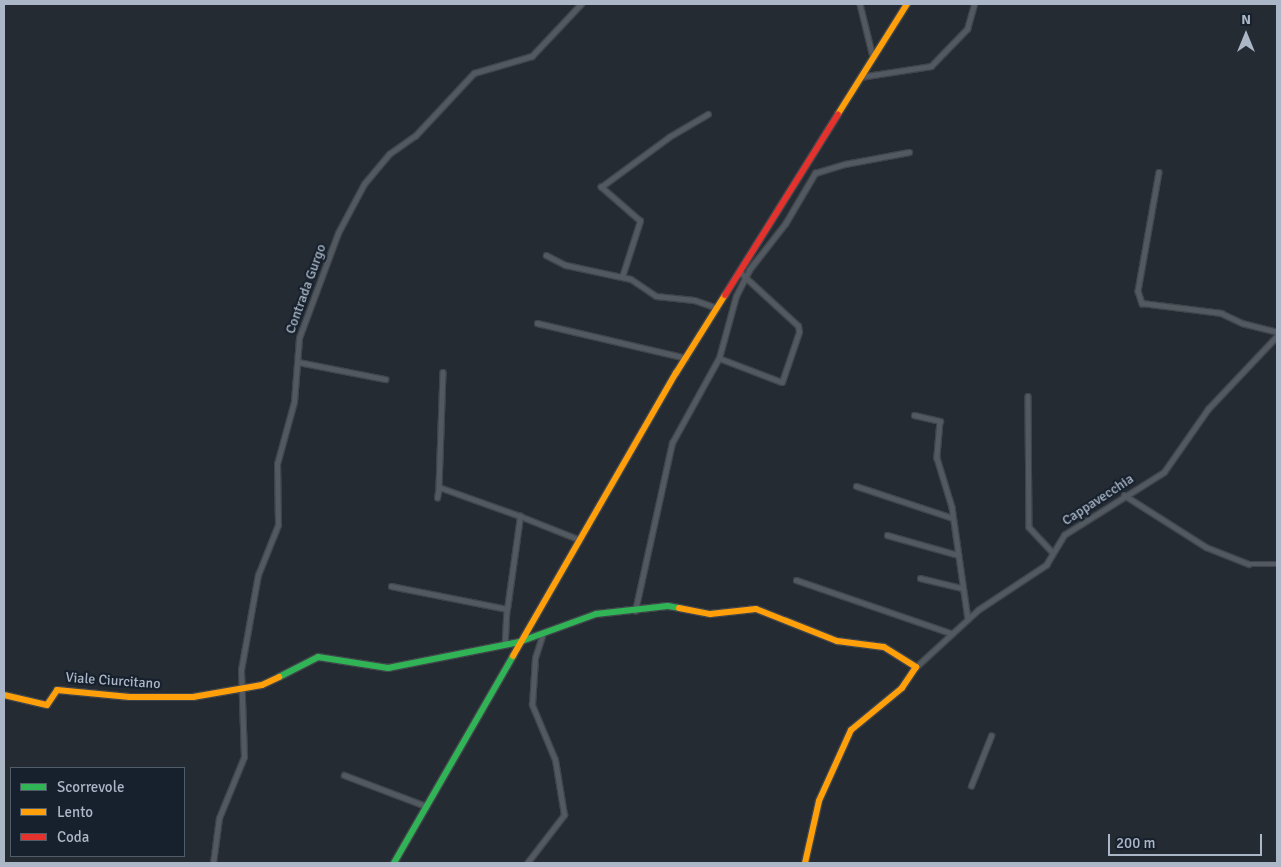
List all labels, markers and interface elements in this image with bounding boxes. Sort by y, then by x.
north arrow [1221,10,1271,60]
text: N [1241,11,1251,28]
street label: Contrada Gurgo [282,242,330,336]
street label: Cappavecchia [1059,471,1137,529]
street label: Viale Ciurcitano [65,669,161,693]
legend [10,767,185,857]
text: Scorrevole [57,778,124,796]
text: Lento [57,803,93,821]
scale bar [1111,824,1265,856]
text: Coda [57,828,89,846]
text: 200 m [1116,834,1156,852]

